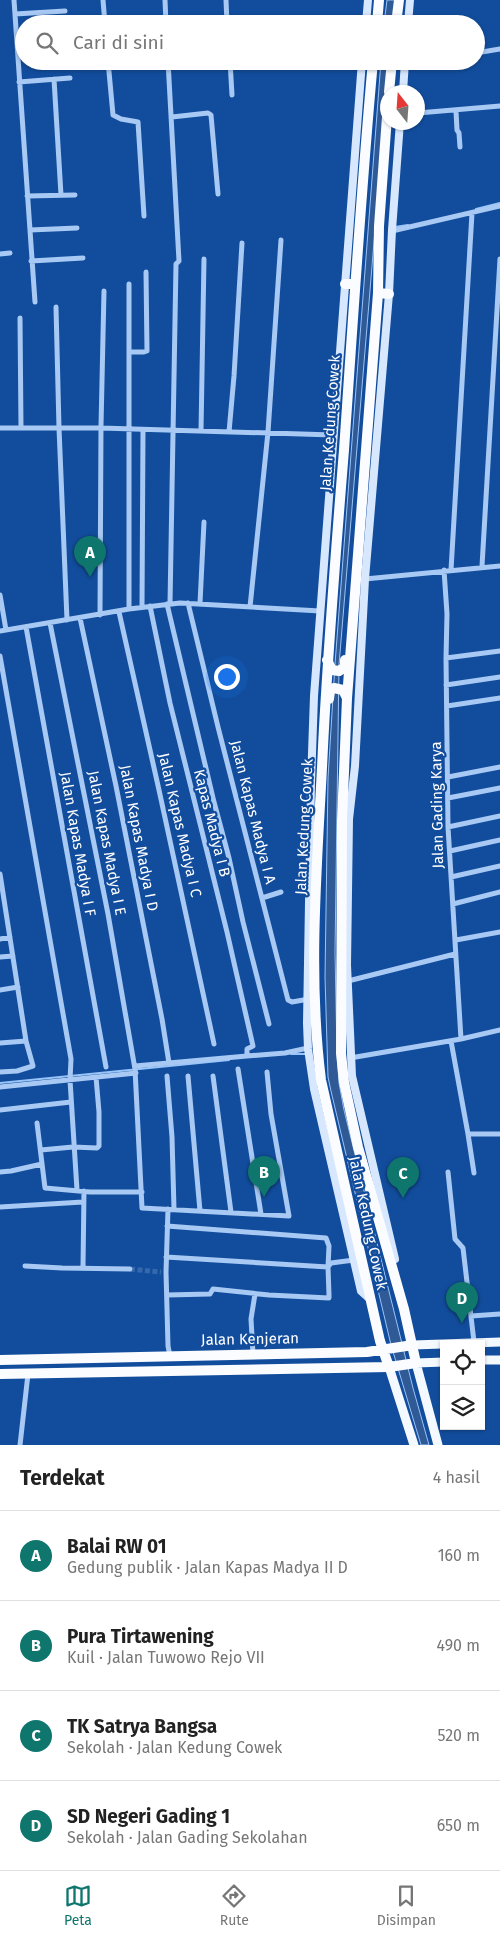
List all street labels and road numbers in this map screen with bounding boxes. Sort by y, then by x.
street label: Jalan Kedung Cowek [316,354,344,492]
street label: Jalan Kapas Madya I A [226,738,280,886]
street label: Jalan Gading Karya [427,741,447,869]
street label: Jalan Kapas Madya I C [155,751,205,899]
street label: Jalan Kedung Cowek [291,758,317,896]
street label: Jalan Kapas Madya I D [116,763,162,913]
street label: Kapas Madya I B [190,767,234,879]
street label: Jalan Kapas Madya I E [84,769,130,917]
street label: Jalan Kapas Madya I F [56,770,100,918]
street label: Jalan Kedung Cowek [345,1154,391,1292]
street label: Jalan Kenjeran [201,1329,299,1349]

